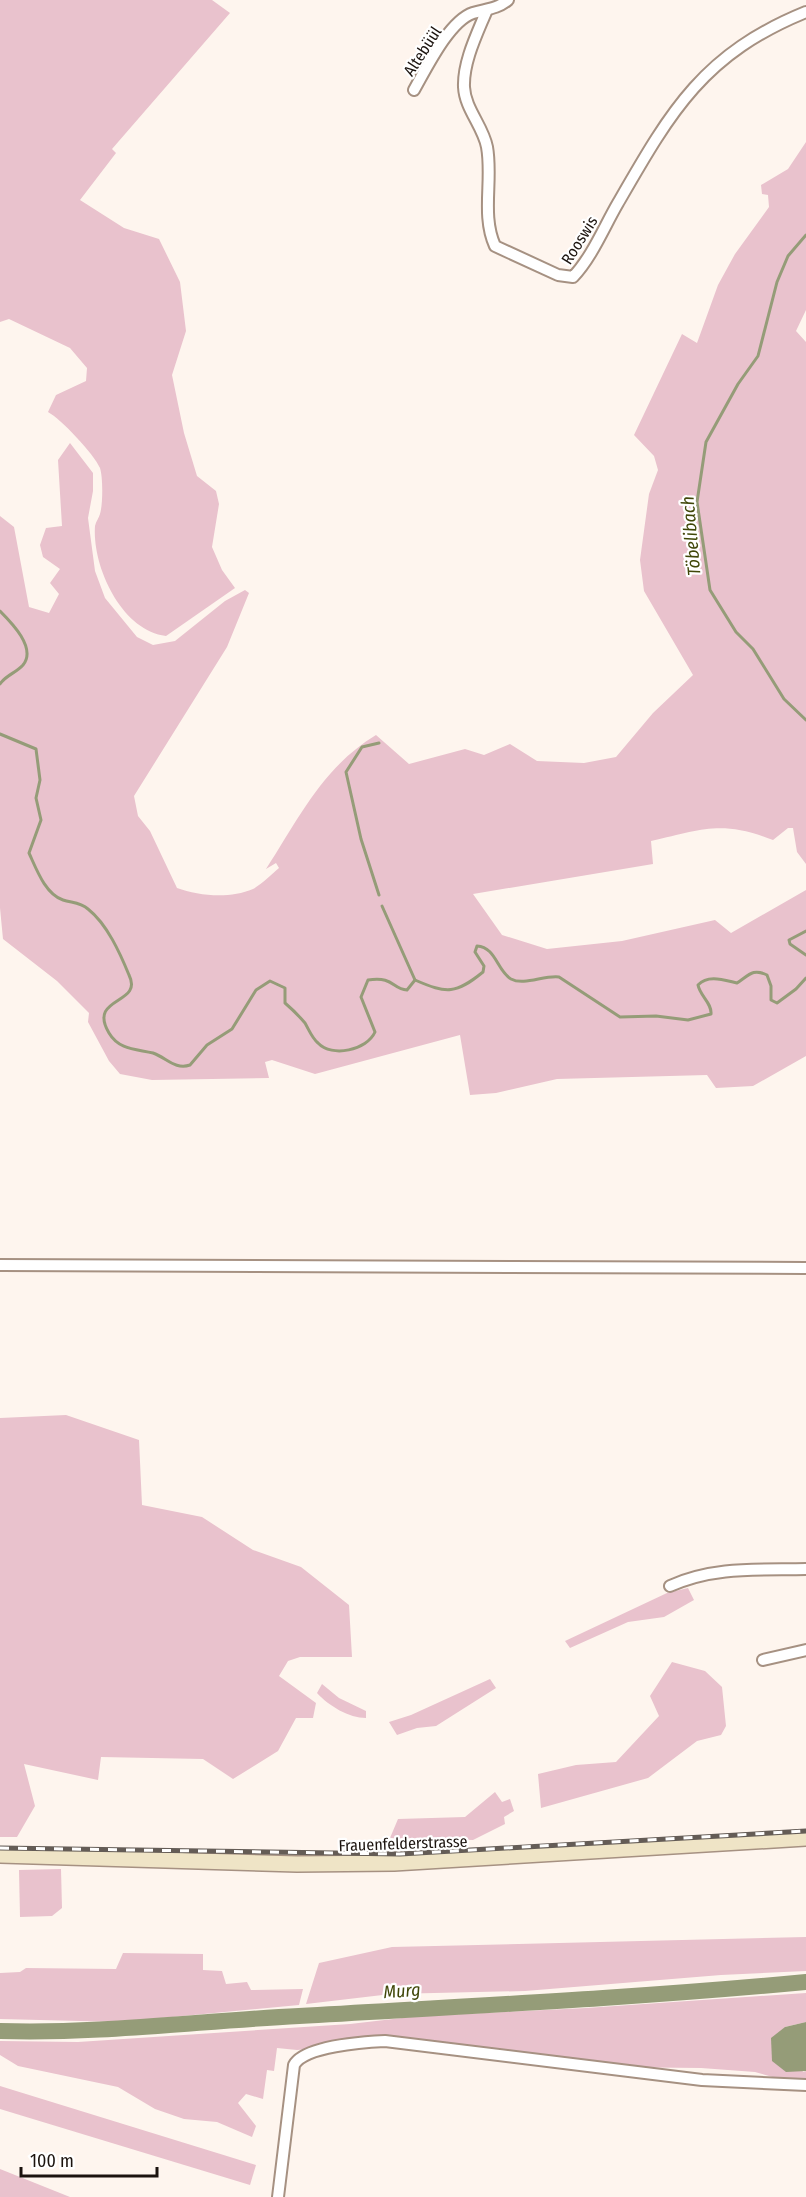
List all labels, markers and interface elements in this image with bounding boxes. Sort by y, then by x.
street label: Altebüül [399,23,445,80]
street label: Rooswis [557,212,602,268]
water label: Töbelibach [677,495,705,577]
street label: Frauenfelderstrasse [338,1832,468,1855]
water label: Murg [383,1979,421,2003]
scale bar [21,2140,158,2178]
text: 100 m [30,2150,74,2172]

